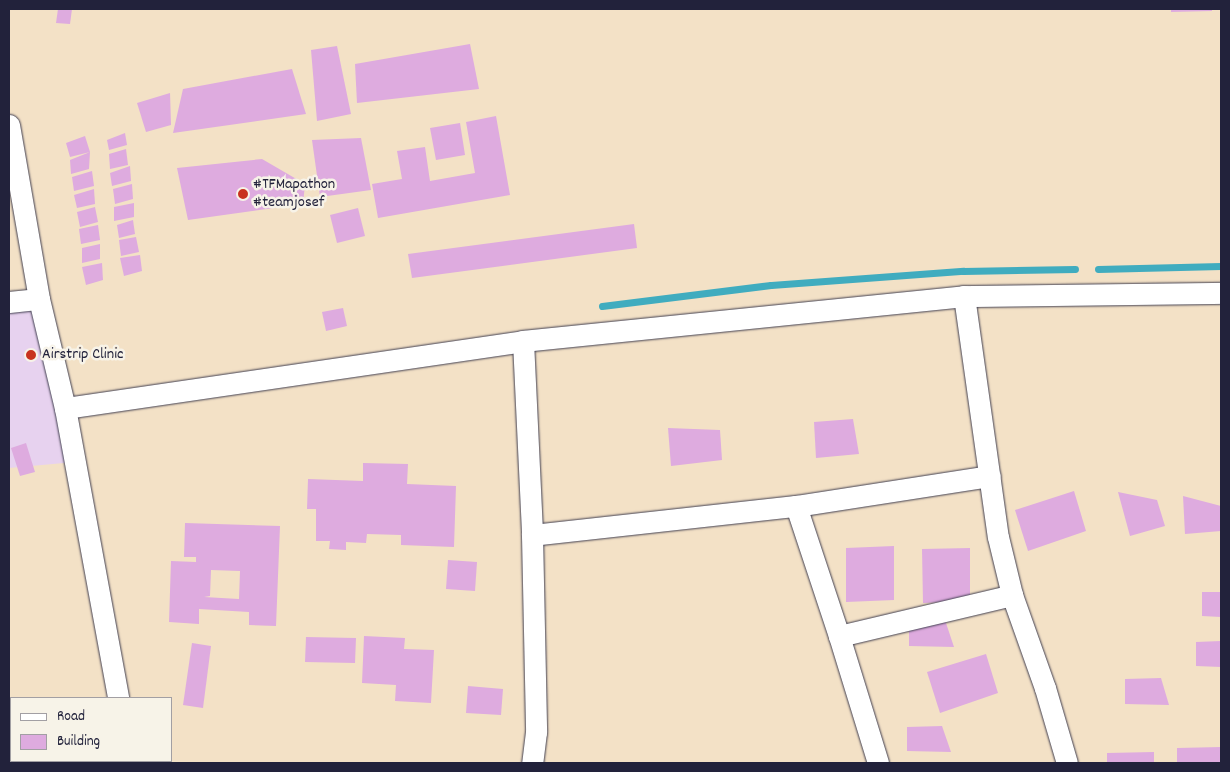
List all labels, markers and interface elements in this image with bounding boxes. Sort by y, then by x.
place label: #TFMapathon #teamjosef [253,175,335,213]
marker: #TFMapathon #teamjosef [237,188,249,200]
place label: Airstrip Clinic [42,345,124,365]
marker: Airstrip Clinic [24,348,38,362]
legend [10,697,172,762]
text: Road [57,706,85,728]
text: Building [57,731,100,753]

